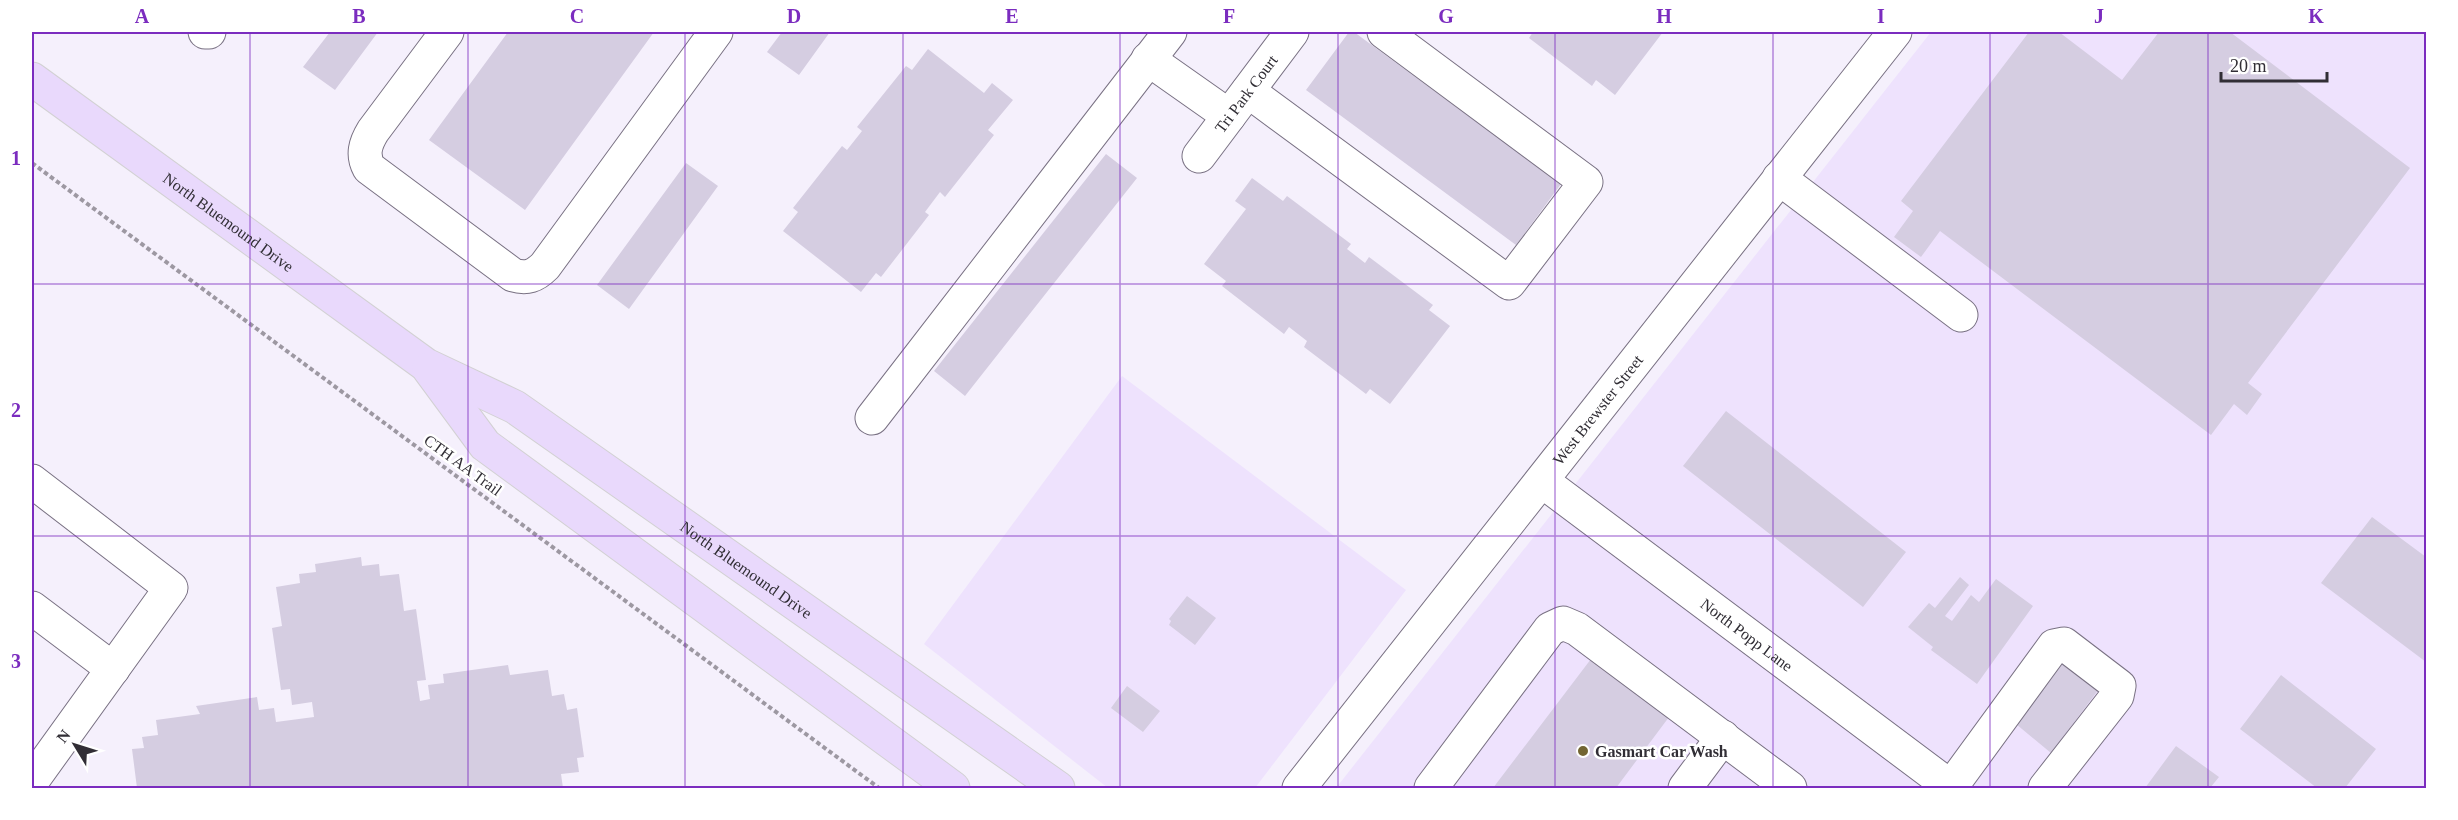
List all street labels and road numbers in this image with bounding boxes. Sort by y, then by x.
street label: Tri Park Court [1211,51,1281,136]
street label: North Bluemound Drive [160,169,297,275]
street label: West Brewster Street [1549,351,1646,468]
street label: CTH AA Trail [421,431,505,499]
street label: North Bluemound Drive [678,517,815,621]
street label: North Popp Lane [1698,595,1796,674]

